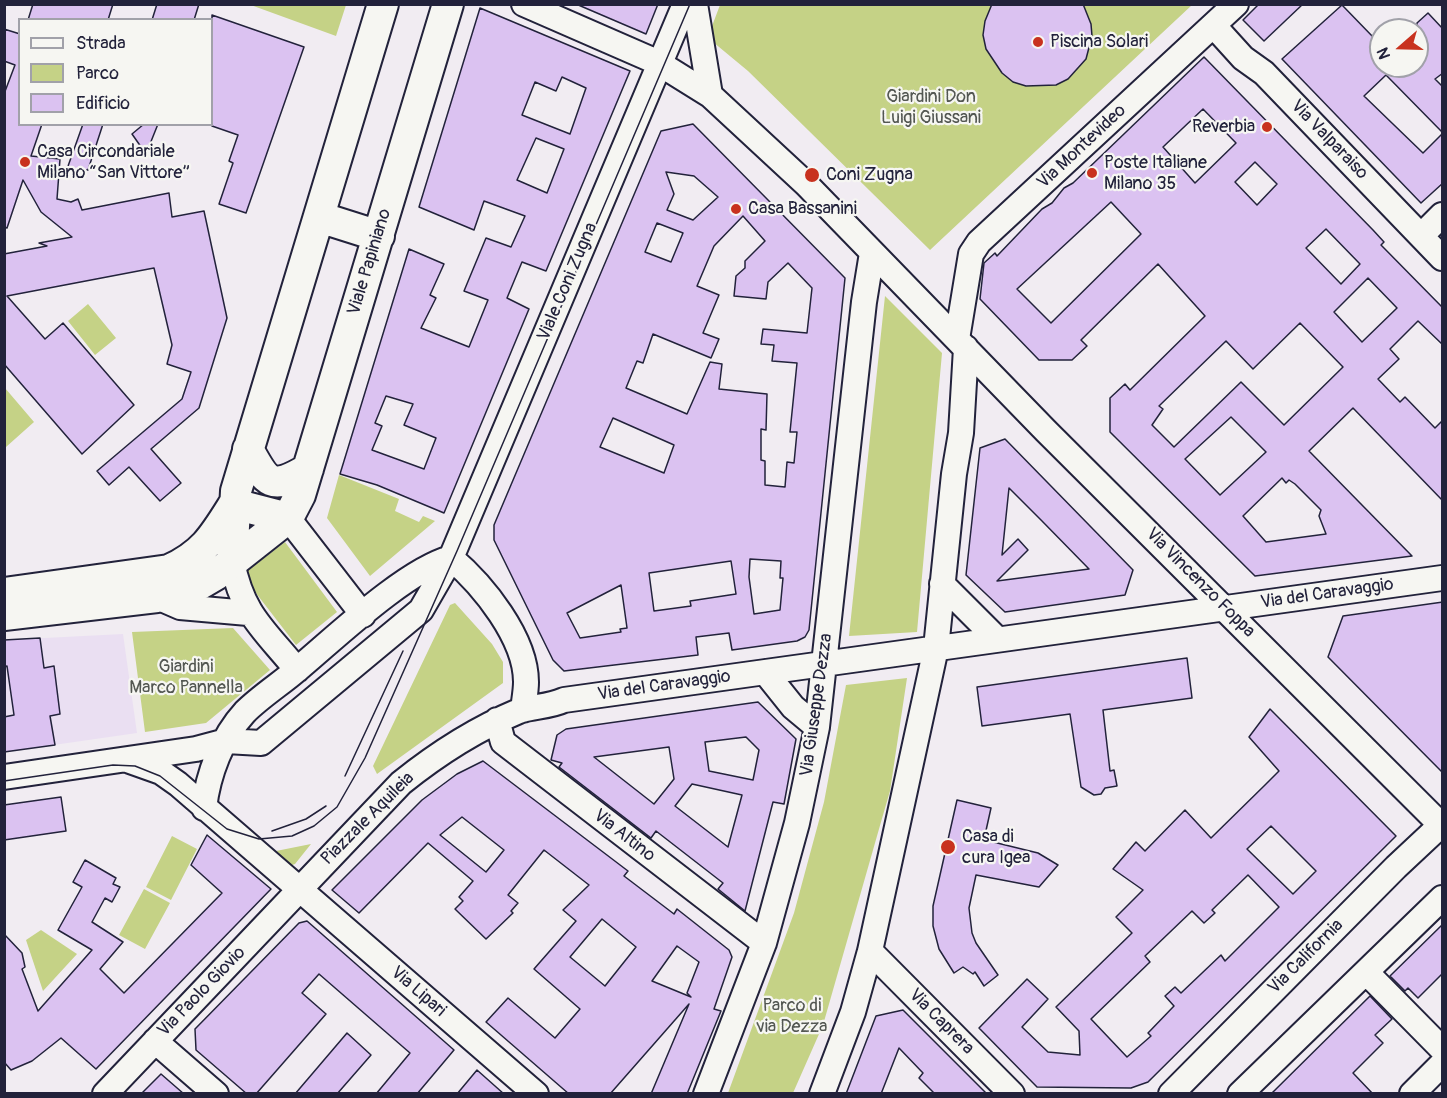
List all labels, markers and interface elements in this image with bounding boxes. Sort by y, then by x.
legend [18,18,213,126]
north arrow [1369,18,1429,78]
place label: Piscina Solari [1050,31,1148,53]
text: Strada [76,32,126,55]
marker: Piscina Solari [1031,35,1045,49]
text: N [1373,45,1395,62]
text: Parco [76,62,119,85]
park label: Giardini Don Luigi Giussani [881,86,981,128]
text: Edificio [76,92,130,115]
street label: Via Valparaiso [1286,96,1372,184]
street label: Via Montevideo [1033,100,1131,194]
place label: Reverbia [1192,116,1255,138]
marker: Reverbia [1260,120,1274,134]
place label: Casa Circondariale Milano “San Vittore” [37,141,190,184]
place label: Poste Italiane Milano 35 [1104,152,1207,195]
marker: Casa Circondariale Milano “San Vittore” [18,155,32,169]
place label: Coni Zugna [826,164,913,186]
marker: Coni Zugna [803,166,821,184]
marker: Poste Italiane Milano 35 [1085,166,1099,180]
place label: Casa Bassanini [748,198,857,220]
marker: Casa Bassanini [729,202,743,216]
street label: Viale Papiniano [344,206,396,318]
street label: Viale Coni Zugna [533,220,603,344]
street label: Via Vincenzo Foppa [1141,524,1259,642]
street label: Via del Caravaggio [1259,574,1395,614]
street label: Via Giuseppe Dezza [796,632,838,778]
park label: Giardini Marco Pannella [129,656,243,698]
street label: Via del Caravaggio [596,666,732,706]
street label: Piazzale Aquileia [317,768,419,870]
street label: Via Altino [589,805,659,867]
place label: Casa di cura Igea [962,826,1030,868]
marker: Casa di cura Igea [939,838,957,856]
street label: Via California [1264,915,1348,999]
street label: Via Paolo Giovio [154,942,250,1042]
street label: Via Lipari [386,962,450,1022]
street label: Via Caprera [904,985,978,1059]
park label: Parco di via Dezza [757,995,827,1038]

